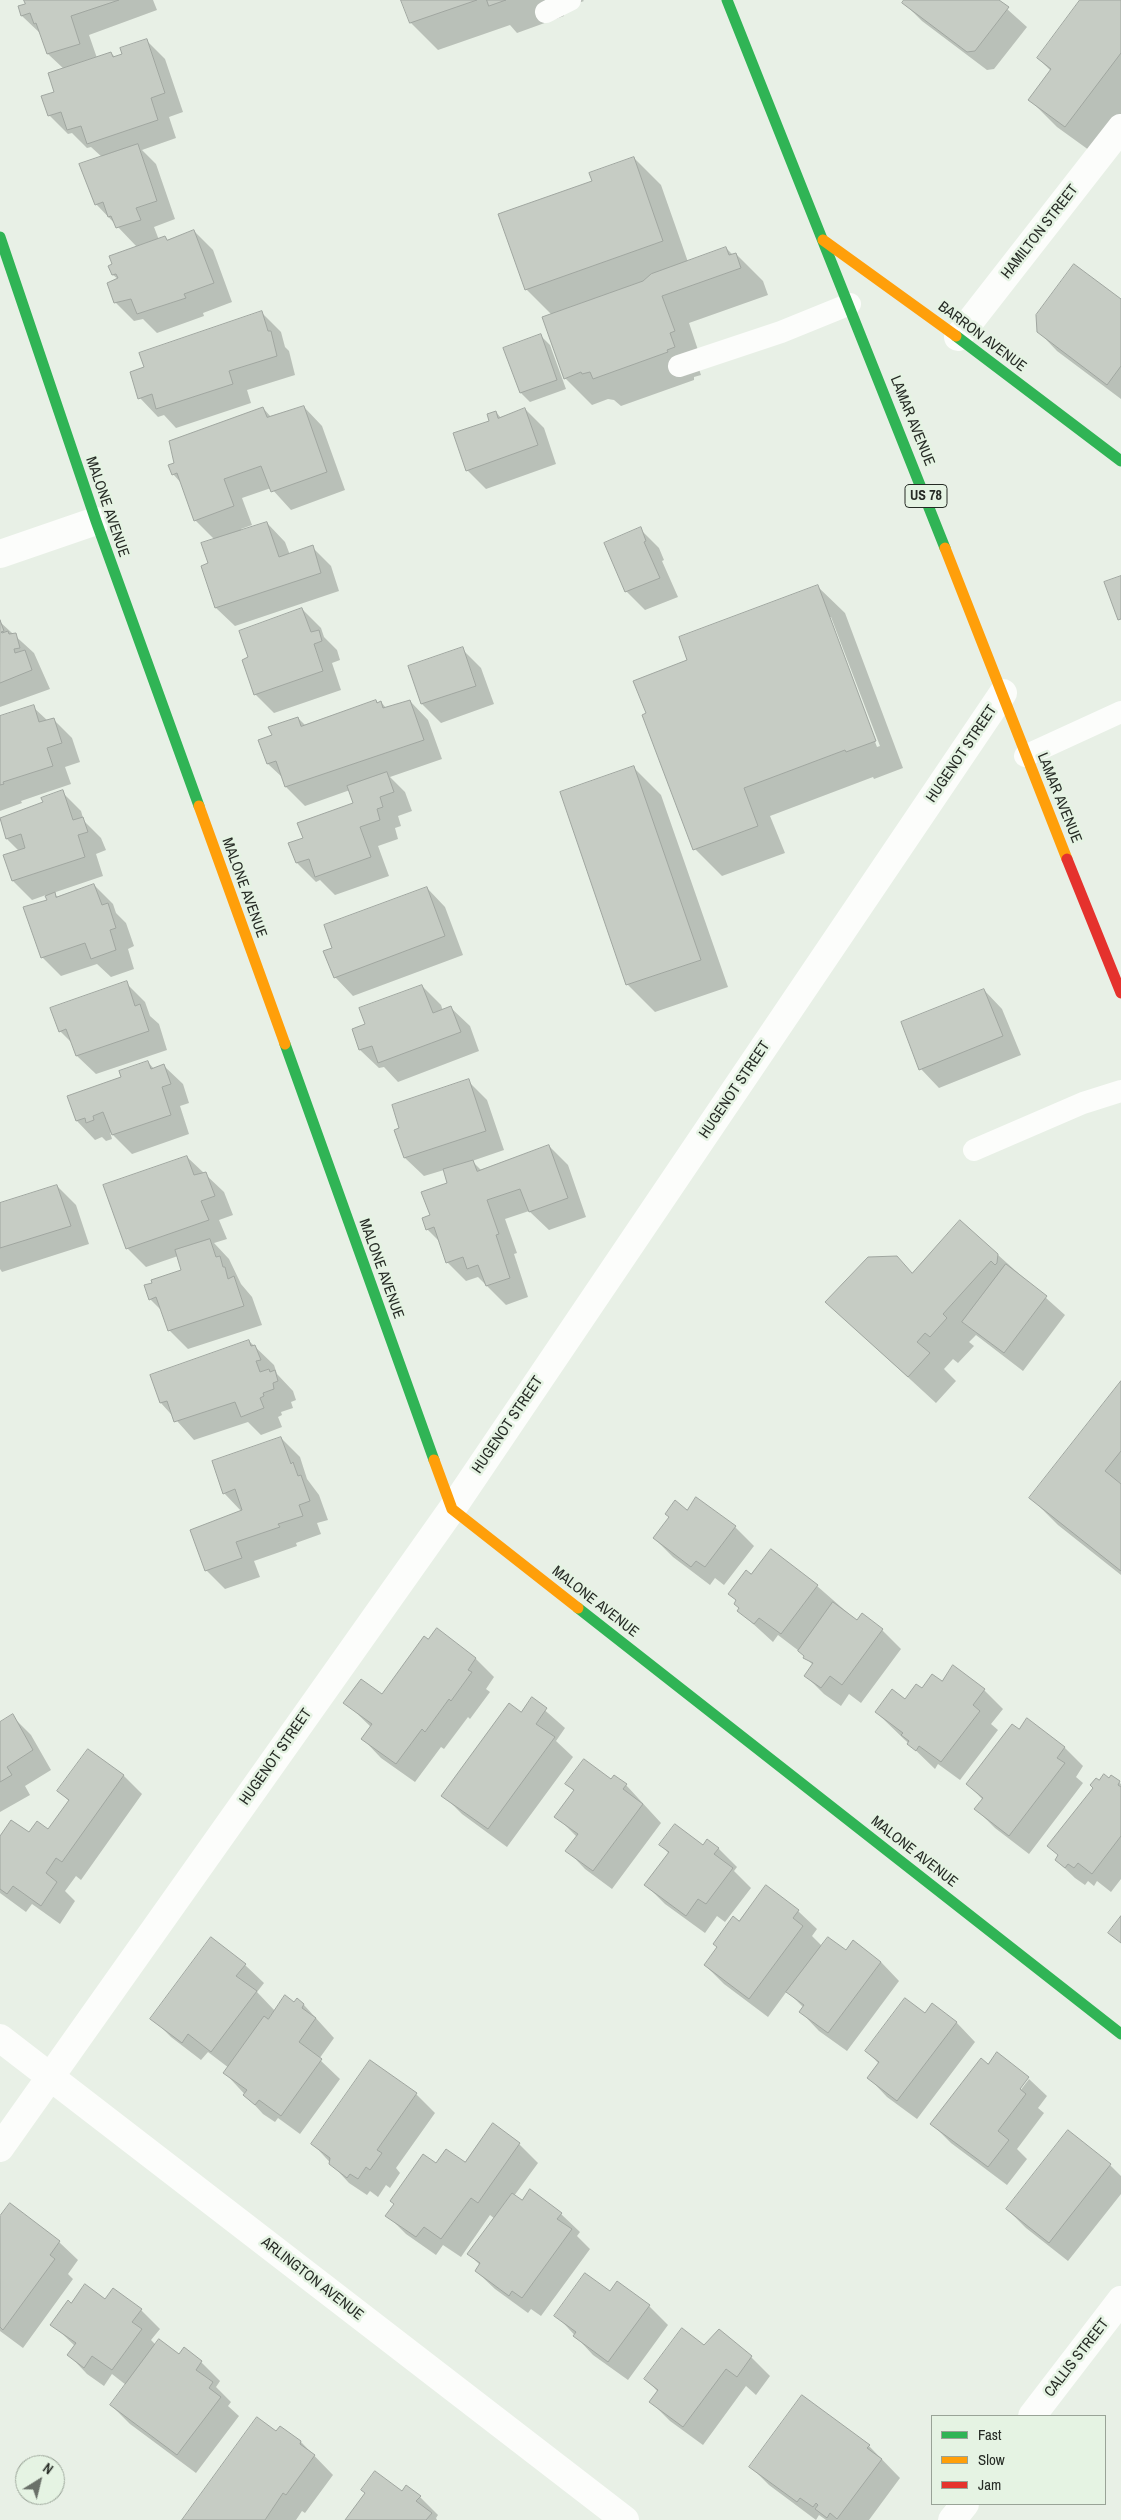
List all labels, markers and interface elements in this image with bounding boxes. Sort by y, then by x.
street label: HAMILTON STREET [998,181,1082,283]
street label: BARRON AVENUE [934,298,1030,376]
street label: LAMAR AVENUE [886,373,938,469]
street label: MALONE AVENUE [81,454,133,560]
road number: US 78 [905,484,947,508]
street label: HUGENOT STREET [923,702,1001,806]
street label: LAMAR AVENUE [1033,750,1085,846]
street label: MALONE AVENUE [218,836,270,940]
street label: HUGENOT STREET [696,1038,774,1142]
street label: MALONE AVENUE [355,1217,407,1321]
street label: HUGENOT STREET [469,1373,547,1477]
street label: MALONE AVENUE [548,1563,642,1641]
street label: HUGENOT STREET [236,1705,316,1809]
street label: MALONE AVENUE [867,1813,961,1891]
street label: ARLINGTON AVENUE [257,2234,367,2324]
street label: CALLIS STREET [1041,2315,1113,2401]
legend [931,2415,1106,2505]
text: Fast [978,2424,1001,2445]
text: Slow [978,2449,1005,2470]
north arrow [15,2455,65,2505]
text: N [40,2459,57,2478]
text: Jam [978,2474,1001,2495]

